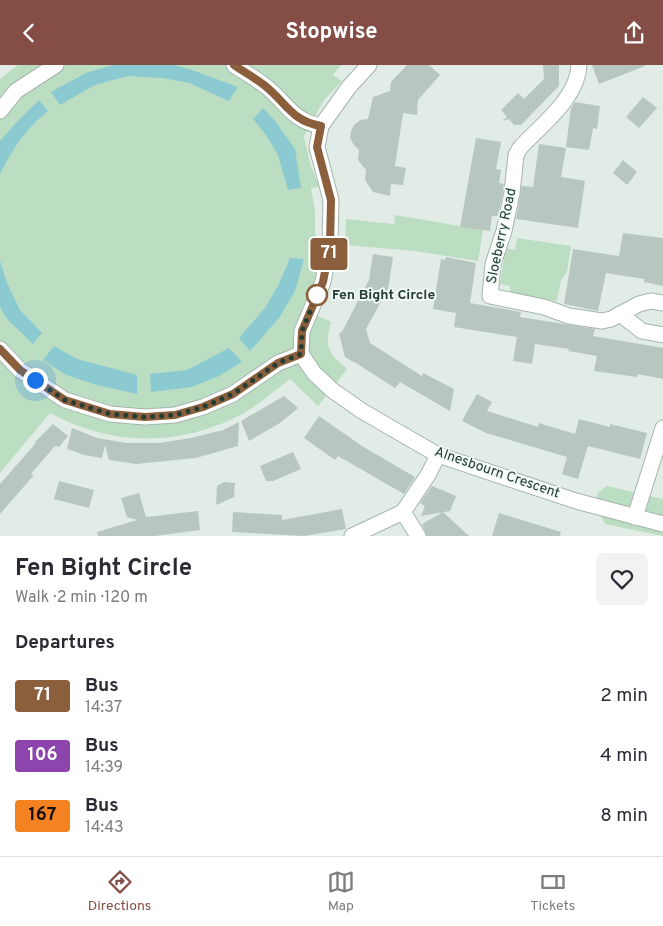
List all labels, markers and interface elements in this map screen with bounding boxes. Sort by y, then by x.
icon: back [15,19,43,47]
text: Stopwise [285,19,378,46]
icon: share [620,19,648,47]
street label: Sloeberry Road [484,187,520,285]
line badge: 71 [306,238,352,270]
text: 71 [320,242,338,265]
marker: Fen Bight Circle [306,284,328,306]
place label: Fen Bight Circle [332,287,435,304]
your location [23,368,48,393]
street label: Alnesbourn Crescent [432,444,562,502]
button: heart [596,553,648,605]
text: Fen Bight Circle [15,554,192,584]
text: Walk · 2 min · 120 m [15,588,148,608]
text: Departures [15,631,115,655]
text: Bus [85,674,119,698]
text: 71 [34,684,51,707]
text: 2 min [600,684,648,708]
text: 14:37 [85,698,122,718]
text: Bus [85,734,119,758]
text: 106 [27,744,58,767]
text: 4 min [600,744,648,768]
text: 14:39 [85,758,123,778]
text: Bus [85,794,119,818]
text: 167 [29,804,56,827]
text: 8 min [600,804,648,828]
text: 14:43 [85,818,124,838]
tab: Directions [88,868,151,915]
tab: Map [327,868,355,915]
tab: Tickets [530,868,575,915]

